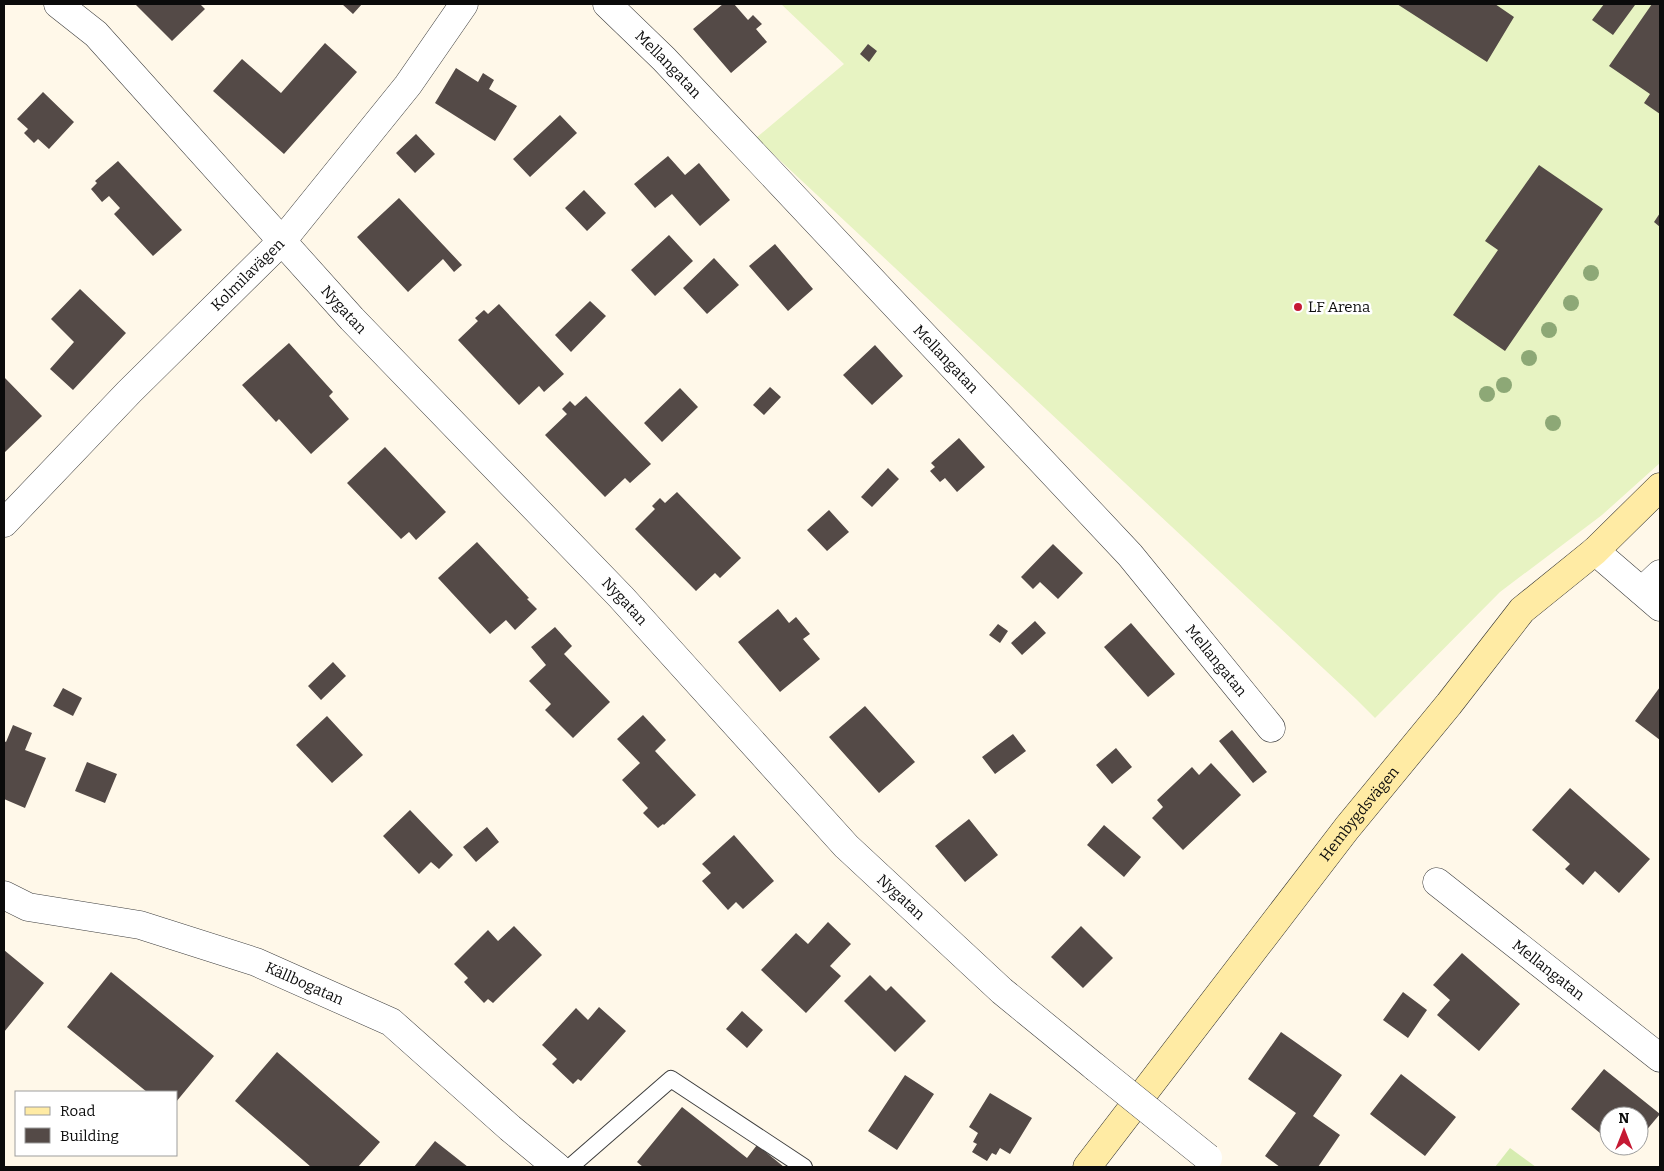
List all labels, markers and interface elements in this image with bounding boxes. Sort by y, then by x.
street label: Mellangatan [631,27,705,102]
street label: Kolmilavägen [208,234,288,315]
street label: Nygatan [317,282,370,338]
place label: LF Arena [1308,298,1370,316]
marker: LF Arena [1292,301,1304,313]
street label: Mellangatan [910,321,983,397]
street label: Nygatan [598,574,651,629]
street label: Mellangatan [1182,621,1251,700]
street label: Hembygdsvägen [1316,763,1403,865]
street label: Nygatan [873,871,929,924]
street label: Mellangatan [1509,936,1589,1004]
street label: Källbogatan [263,958,347,1009]
legend [15,1091,178,1156]
text: Road [60,1102,95,1120]
north arrow [1599,1106,1649,1156]
text: N [1619,1110,1630,1127]
text: Building [60,1127,119,1145]

